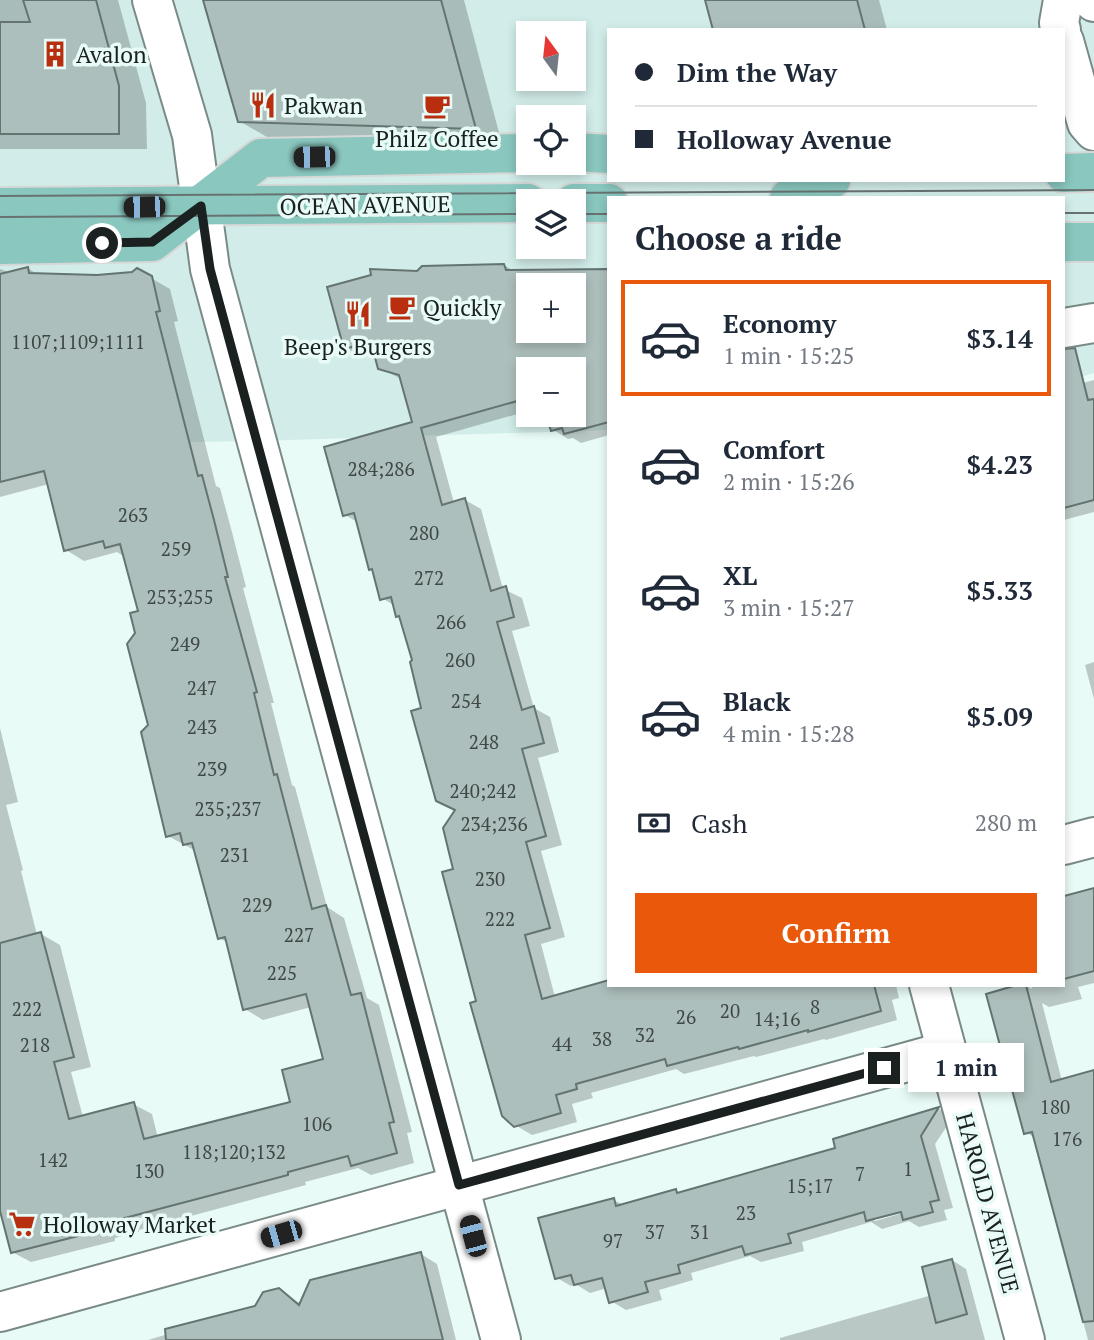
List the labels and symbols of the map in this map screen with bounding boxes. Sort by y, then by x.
north arrow [516,21,586,91]
building icon: Avalon [40,39,70,69]
place label: Avalon [76,39,147,70]
restaurant icon: Pakwan [248,90,278,120]
place label: Pakwan [284,90,364,121]
cafe icon: Philz Coffee [422,91,452,121]
place label: Philz Coffee [375,123,499,154]
car [293,146,336,168]
street label: OCEAN AVENUE [279,188,451,222]
car [123,196,166,218]
route start [86,227,118,259]
cafe icon: Quickly [387,292,417,322]
place label: Quickly [423,292,502,323]
restaurant icon: Beep's Burgers [343,299,373,329]
house number: 1107;1109;1111 [11,329,145,354]
place label: Beep's Burgers [284,331,432,362]
house number: 284;286 [347,456,415,481]
house number: 263 [118,502,148,527]
house number: 280 [409,520,439,545]
house number: 259 [161,536,191,561]
house number: 272 [414,565,444,590]
house number: 253;255 [146,584,214,609]
house number: 266 [436,609,466,634]
house number: 249 [170,631,200,656]
house number: 260 [445,647,475,672]
house number: 247 [187,675,217,700]
house number: 254 [451,688,482,713]
house number: 243 [187,714,217,739]
house number: 248 [469,729,499,754]
house number: 239 [197,756,227,781]
house number: 240;242 [449,778,517,803]
house number: 235;237 [194,796,262,821]
house number: 234;236 [460,811,528,836]
house number: 231 [220,842,250,867]
house number: 230 [475,866,505,891]
house number: 229 [242,892,272,917]
house number: 222 [485,906,515,931]
house number: 227 [284,922,314,947]
house number: 225 [267,960,297,985]
house number: 8 [810,994,820,1019]
house number: 222 [12,996,42,1021]
house number: 20 [720,998,740,1023]
house number: 26 [676,1004,696,1029]
house number: 14;16 [754,1006,800,1031]
house number: 32 [635,1022,655,1047]
house number: 38 [592,1026,612,1051]
house number: 44 [552,1031,573,1056]
house number: 218 [20,1032,50,1057]
callout: 1 min [908,1044,1024,1092]
route end [868,1052,900,1084]
house number: 180 [1040,1094,1070,1119]
street label: HAROLD AVENUE [949,1109,1027,1297]
house number: 106 [302,1111,332,1136]
house number: 176 [1052,1126,1082,1151]
house number: 118;120;132 [182,1139,286,1164]
house number: 142 [38,1147,68,1172]
house number: 1 [903,1156,913,1181]
house number: 130 [134,1158,164,1183]
house number: 7 [855,1161,865,1186]
house number: 15;17 [787,1173,833,1198]
house number: 23 [736,1200,756,1225]
supermarket icon: Holloway Market [7,1209,37,1239]
place label: Holloway Market [43,1209,217,1240]
car [458,1213,489,1259]
car [258,1218,305,1250]
house number: 37 [645,1219,665,1244]
house number: 31 [690,1219,710,1244]
house number: 97 [603,1228,623,1253]

